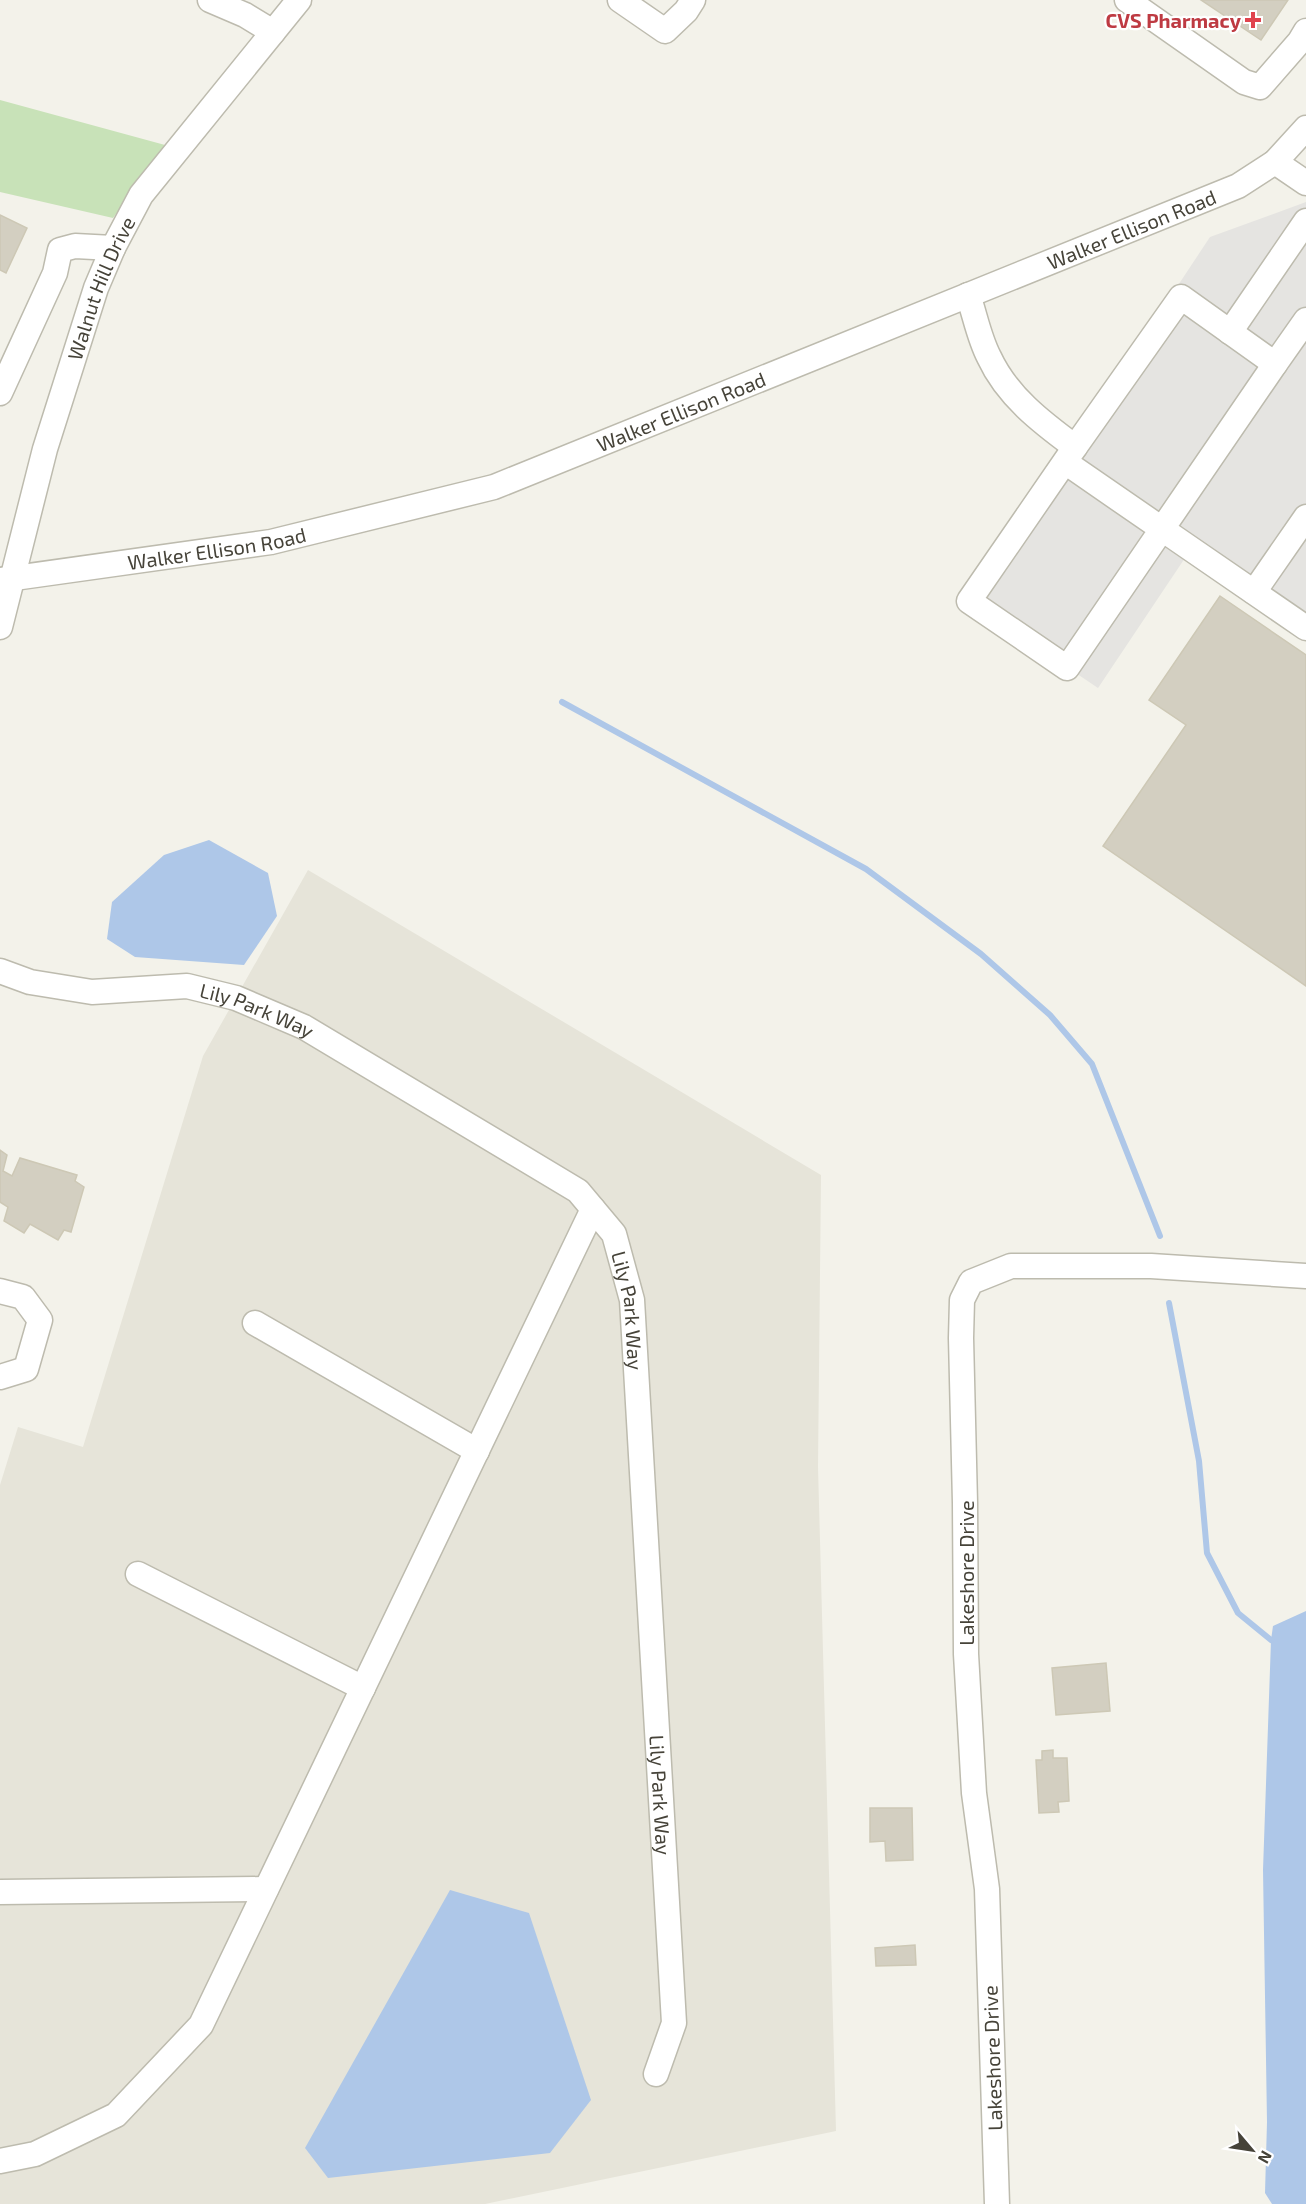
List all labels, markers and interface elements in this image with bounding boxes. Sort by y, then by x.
place label: CVS Pharmacy [1106,8,1242,33]
marker: CVS Pharmacy [1246,13,1260,27]
street label: Walker Ellison Road [1043,184,1219,274]
street label: Walnut Hill Drive [62,212,140,363]
street label: Walker Ellison Road [593,366,769,456]
street label: Walker Ellison Road [126,522,308,574]
street label: Lily Park Way [198,978,319,1043]
street label: Lily Park Way [607,1248,648,1371]
street label: Lakeshore Drive [954,1500,978,1646]
street label: Lily Park Way [645,1734,676,1856]
street label: Lakeshore Drive [977,1985,1007,2131]
north arrow [1222,2120,1282,2180]
text: N [1254,2148,1277,2167]

